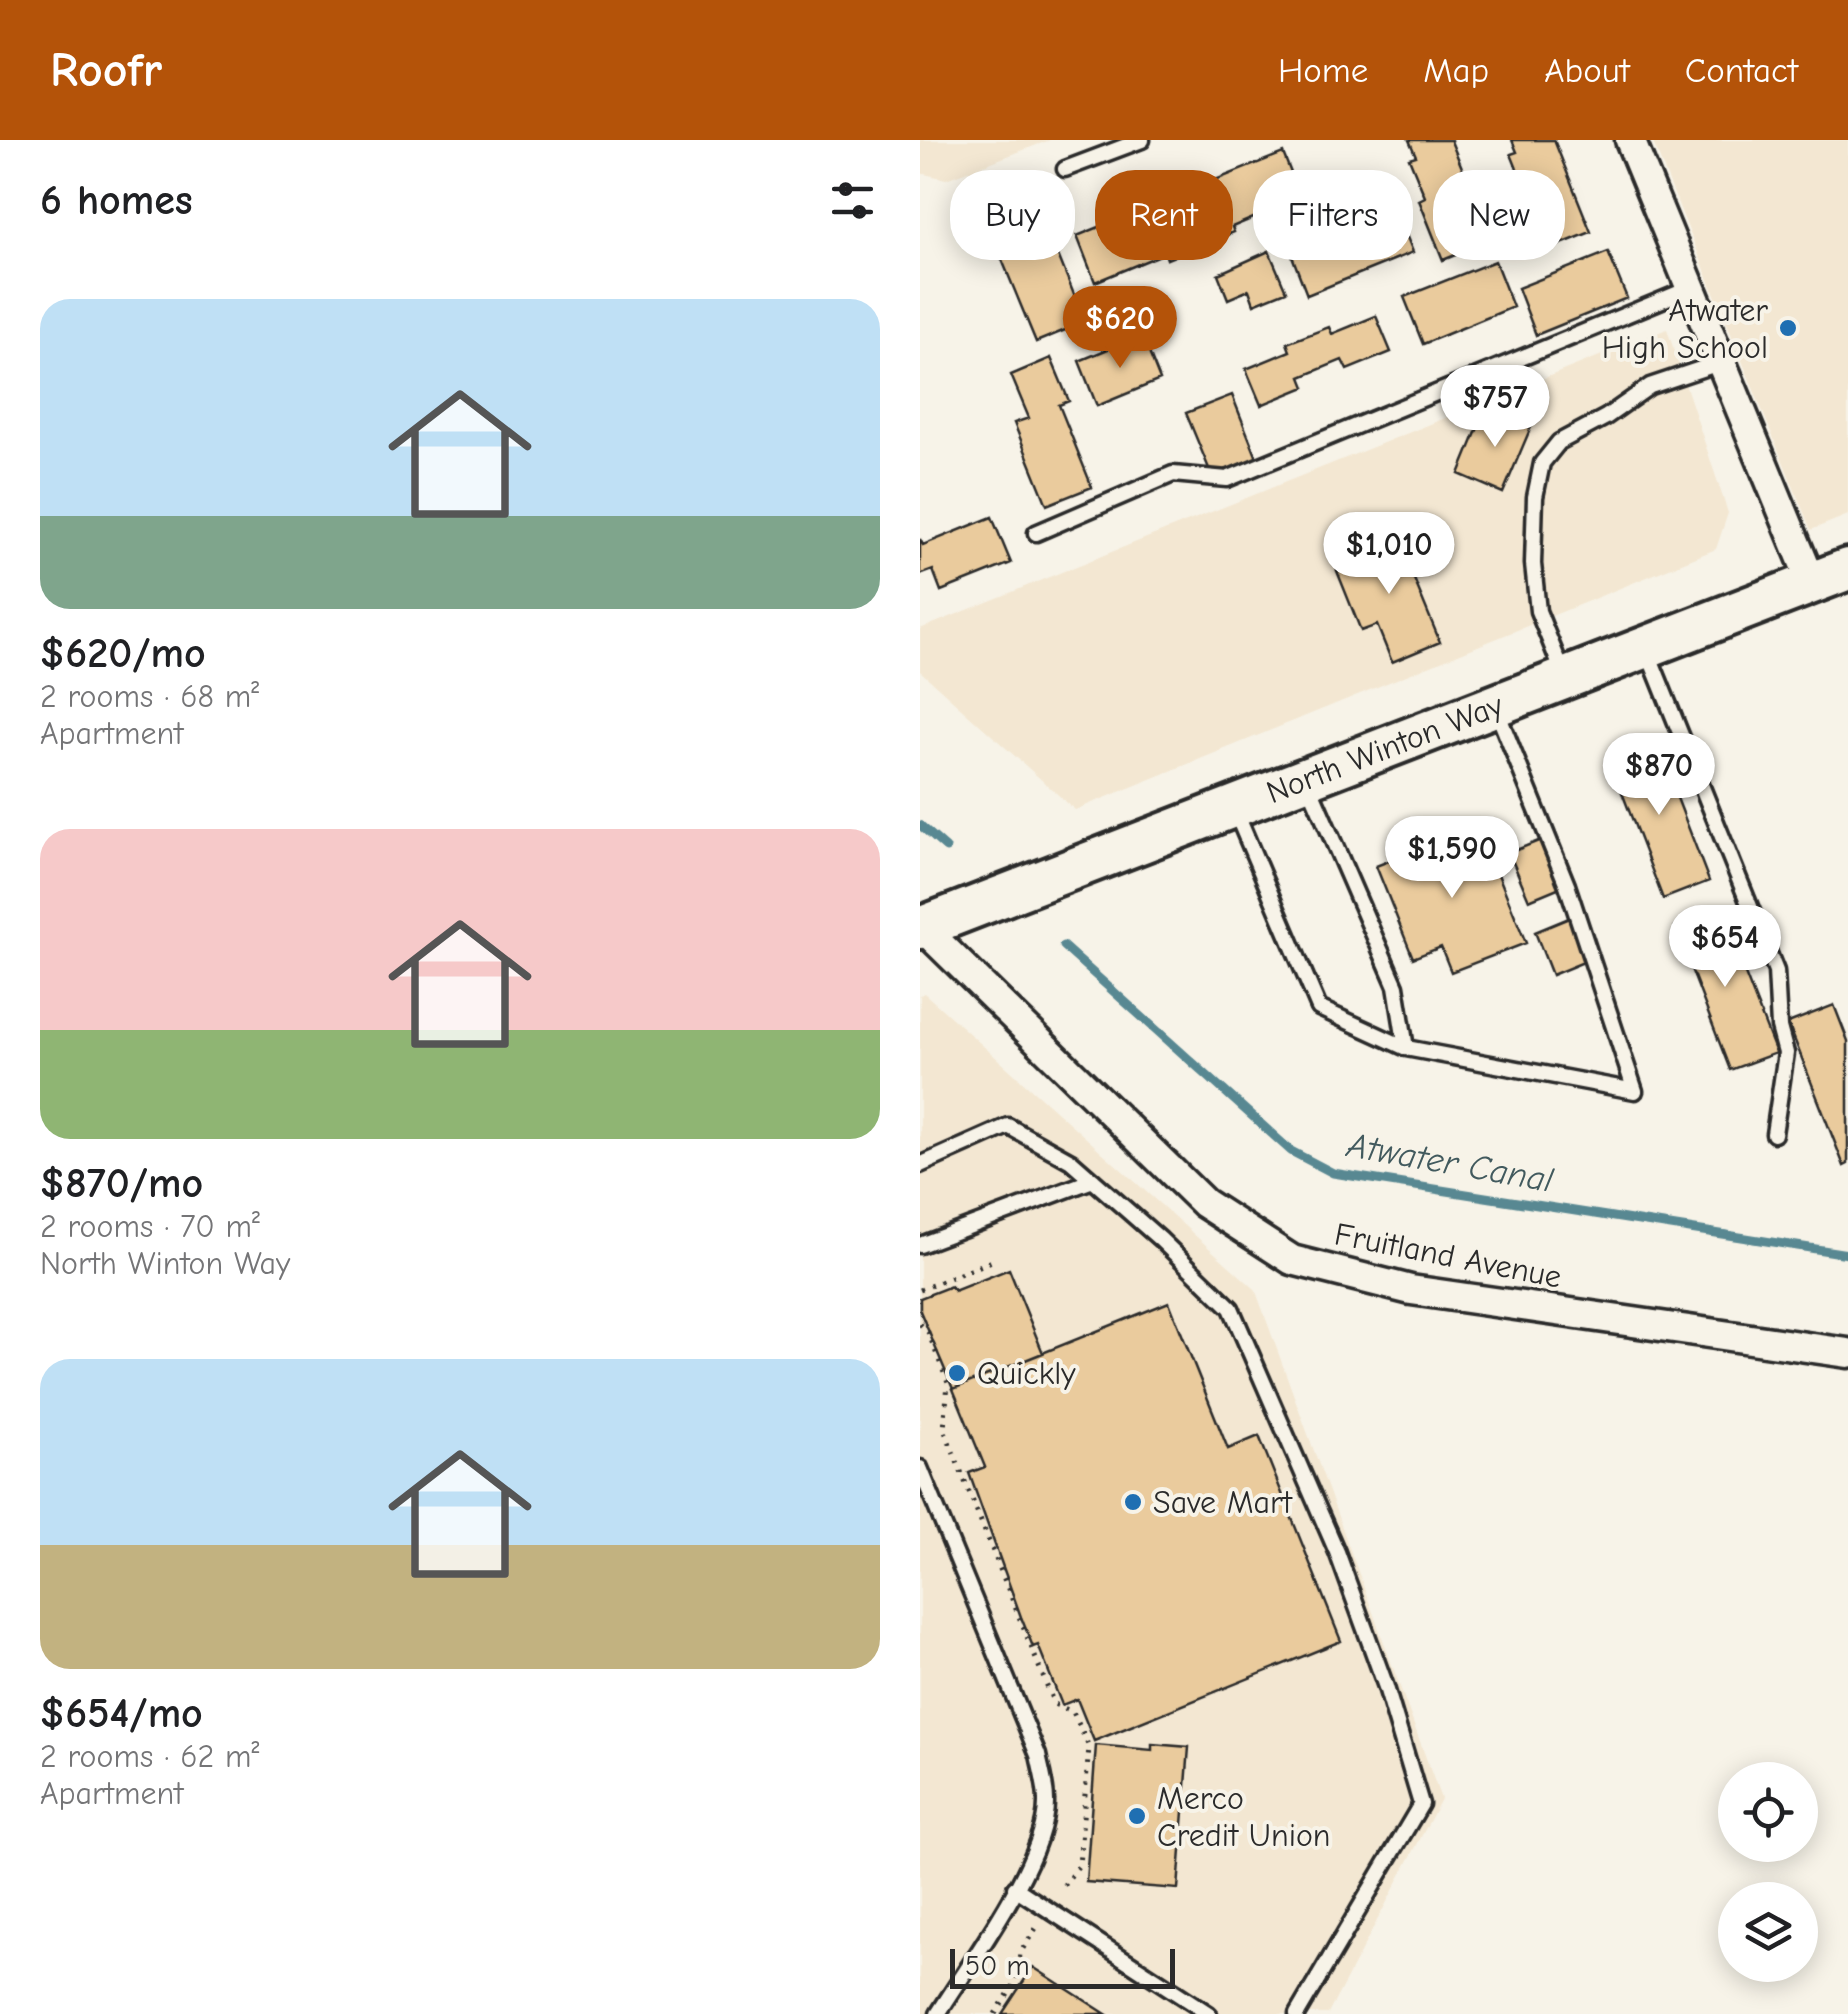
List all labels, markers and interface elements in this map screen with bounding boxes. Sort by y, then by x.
text: Roofr [50,43,162,98]
text: Home [1278,50,1368,91]
text: Map [1423,50,1489,91]
text: About [1544,50,1630,91]
text: Contact [1685,50,1798,91]
chip: Buy [950,170,1075,260]
chip: Rent [1095,170,1233,260]
chip: Filters [1253,170,1413,260]
chip: New [1433,170,1565,260]
icon: filters [825,173,880,228]
text: 6 homes [40,176,193,225]
pin: $620 [1061,286,1179,371]
place label: Atwater High School [1602,292,1768,366]
text: $620 [1085,300,1155,337]
marker: Atwater High School [1777,317,1799,339]
icon: home [370,364,550,544]
pin: $757 [1436,365,1554,450]
text: $757 [1462,379,1528,416]
pin: $1,010 [1308,512,1470,597]
text: $1,010 [1345,526,1433,563]
text: $620/mo [40,629,206,678]
text: 2 rooms · 68 m² [40,678,259,715]
street label: North Winton Way [1261,686,1509,811]
text: Apartment [40,715,183,752]
pin: $870 [1600,733,1718,818]
text: $870 [1625,747,1693,784]
pin: $1,590 [1371,816,1533,901]
text: $1,590 [1407,830,1497,867]
icon: home [370,894,550,1074]
pin: $654 [1666,905,1784,990]
text: $654 [1691,919,1759,956]
water label: Atwater Canal [1343,1124,1557,1201]
text: $870/mo [40,1159,203,1208]
text: 2 rooms · 70 m² [40,1208,260,1245]
street label: Fruitland Avenue [1331,1215,1564,1296]
text: North Winton Way [40,1245,290,1282]
place label: Quickly [977,1355,1076,1392]
marker: Quickly [946,1362,968,1384]
icon: home [370,1424,550,1604]
place label: Save Mart [1153,1484,1293,1521]
marker: Save Mart [1122,1491,1144,1513]
text: $654/mo [40,1689,203,1738]
text: 2 rooms · 62 m² [40,1738,259,1775]
map controls [1718,1762,1818,1982]
button: locate [1718,1762,1818,1862]
text: Apartment [40,1775,183,1812]
place label: Merco Credit Union [1157,1780,1331,1854]
marker: Merco Credit Union [1126,1805,1148,1827]
button: layers [1718,1882,1818,1982]
scale bar [950,1944,1175,1988]
text: 50 m [965,1950,1030,1982]

